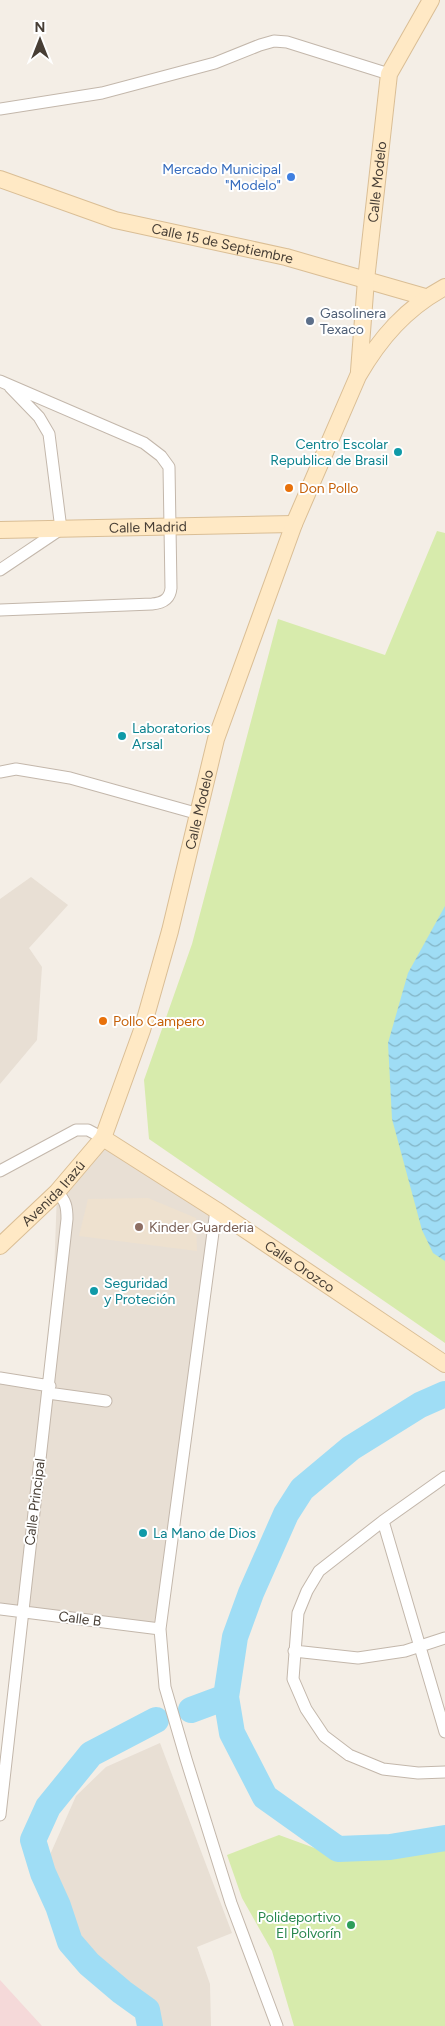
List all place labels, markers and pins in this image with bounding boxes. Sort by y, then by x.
place label: Mercado Municipal "Modelo" [162,161,281,194]
marker: Mercado Municipal "Modelo" [285,171,297,183]
place label: Gasolinera Texaco [320,305,386,338]
marker: Gasolinera Texaco [304,315,316,327]
place label: Centro Escolar Republica de Brasil [270,436,388,469]
marker: Centro Escolar Republica de Brasil [392,446,404,458]
place label: Don Pollo [299,480,358,497]
marker: Don Pollo [283,482,295,494]
place label: Laboratorios Arsal [132,720,211,753]
marker: Laboratorios Arsal [116,730,128,742]
place label: Pollo Campero [113,1013,205,1030]
marker: Pollo Campero [97,1015,109,1027]
place label: Kinder Guarderia [149,1219,254,1236]
marker: Kinder Guarderia [133,1221,145,1233]
place label: Seguridad y Proteción [104,1275,176,1308]
marker: Seguridad y Proteción [88,1285,100,1297]
place label: La Mano de Dios [153,1525,256,1542]
marker: La Mano de Dios [137,1527,149,1539]
place label: Polideportivo El Polvorín [258,1909,341,1942]
marker: Polideportivo El Polvorín [345,1919,357,1931]

